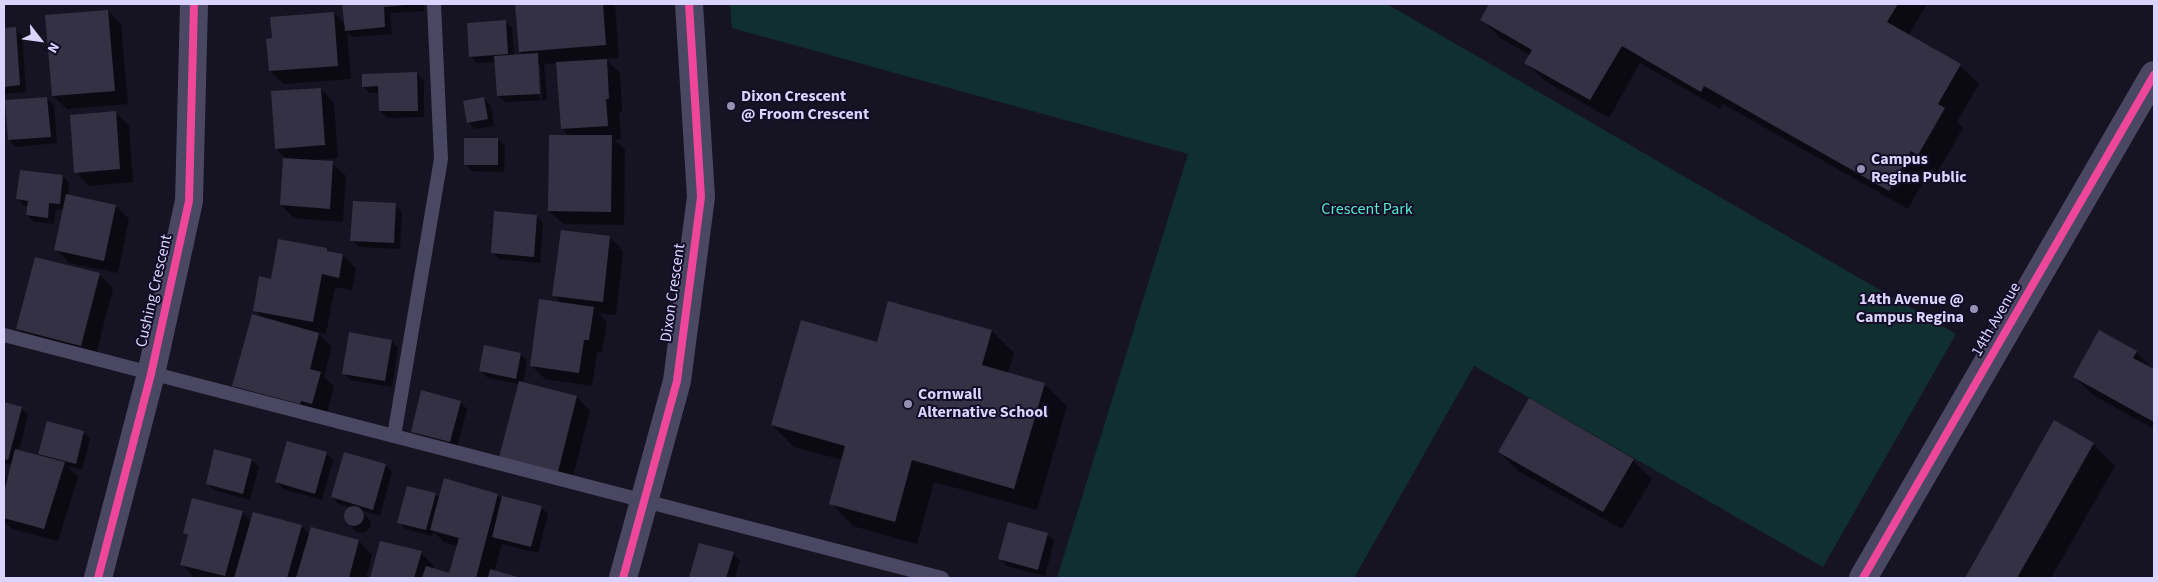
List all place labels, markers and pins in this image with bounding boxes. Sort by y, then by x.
place label: Dixon Crescent @ Froom Crescent [741,87,869,125]
marker: Dixon Crescent @ Froom Crescent [725,100,737,112]
place label: Campus Regina Public [1871,150,1967,188]
marker: Campus Regina Public [1855,163,1867,175]
place label: 14th Avenue @ Campus Regina [1856,290,1964,328]
marker: 14th Avenue @ Campus Regina [1968,303,1980,315]
place label: Cornwall Alternative School [918,385,1048,423]
marker: Cornwall Alternative School [902,398,914,410]

